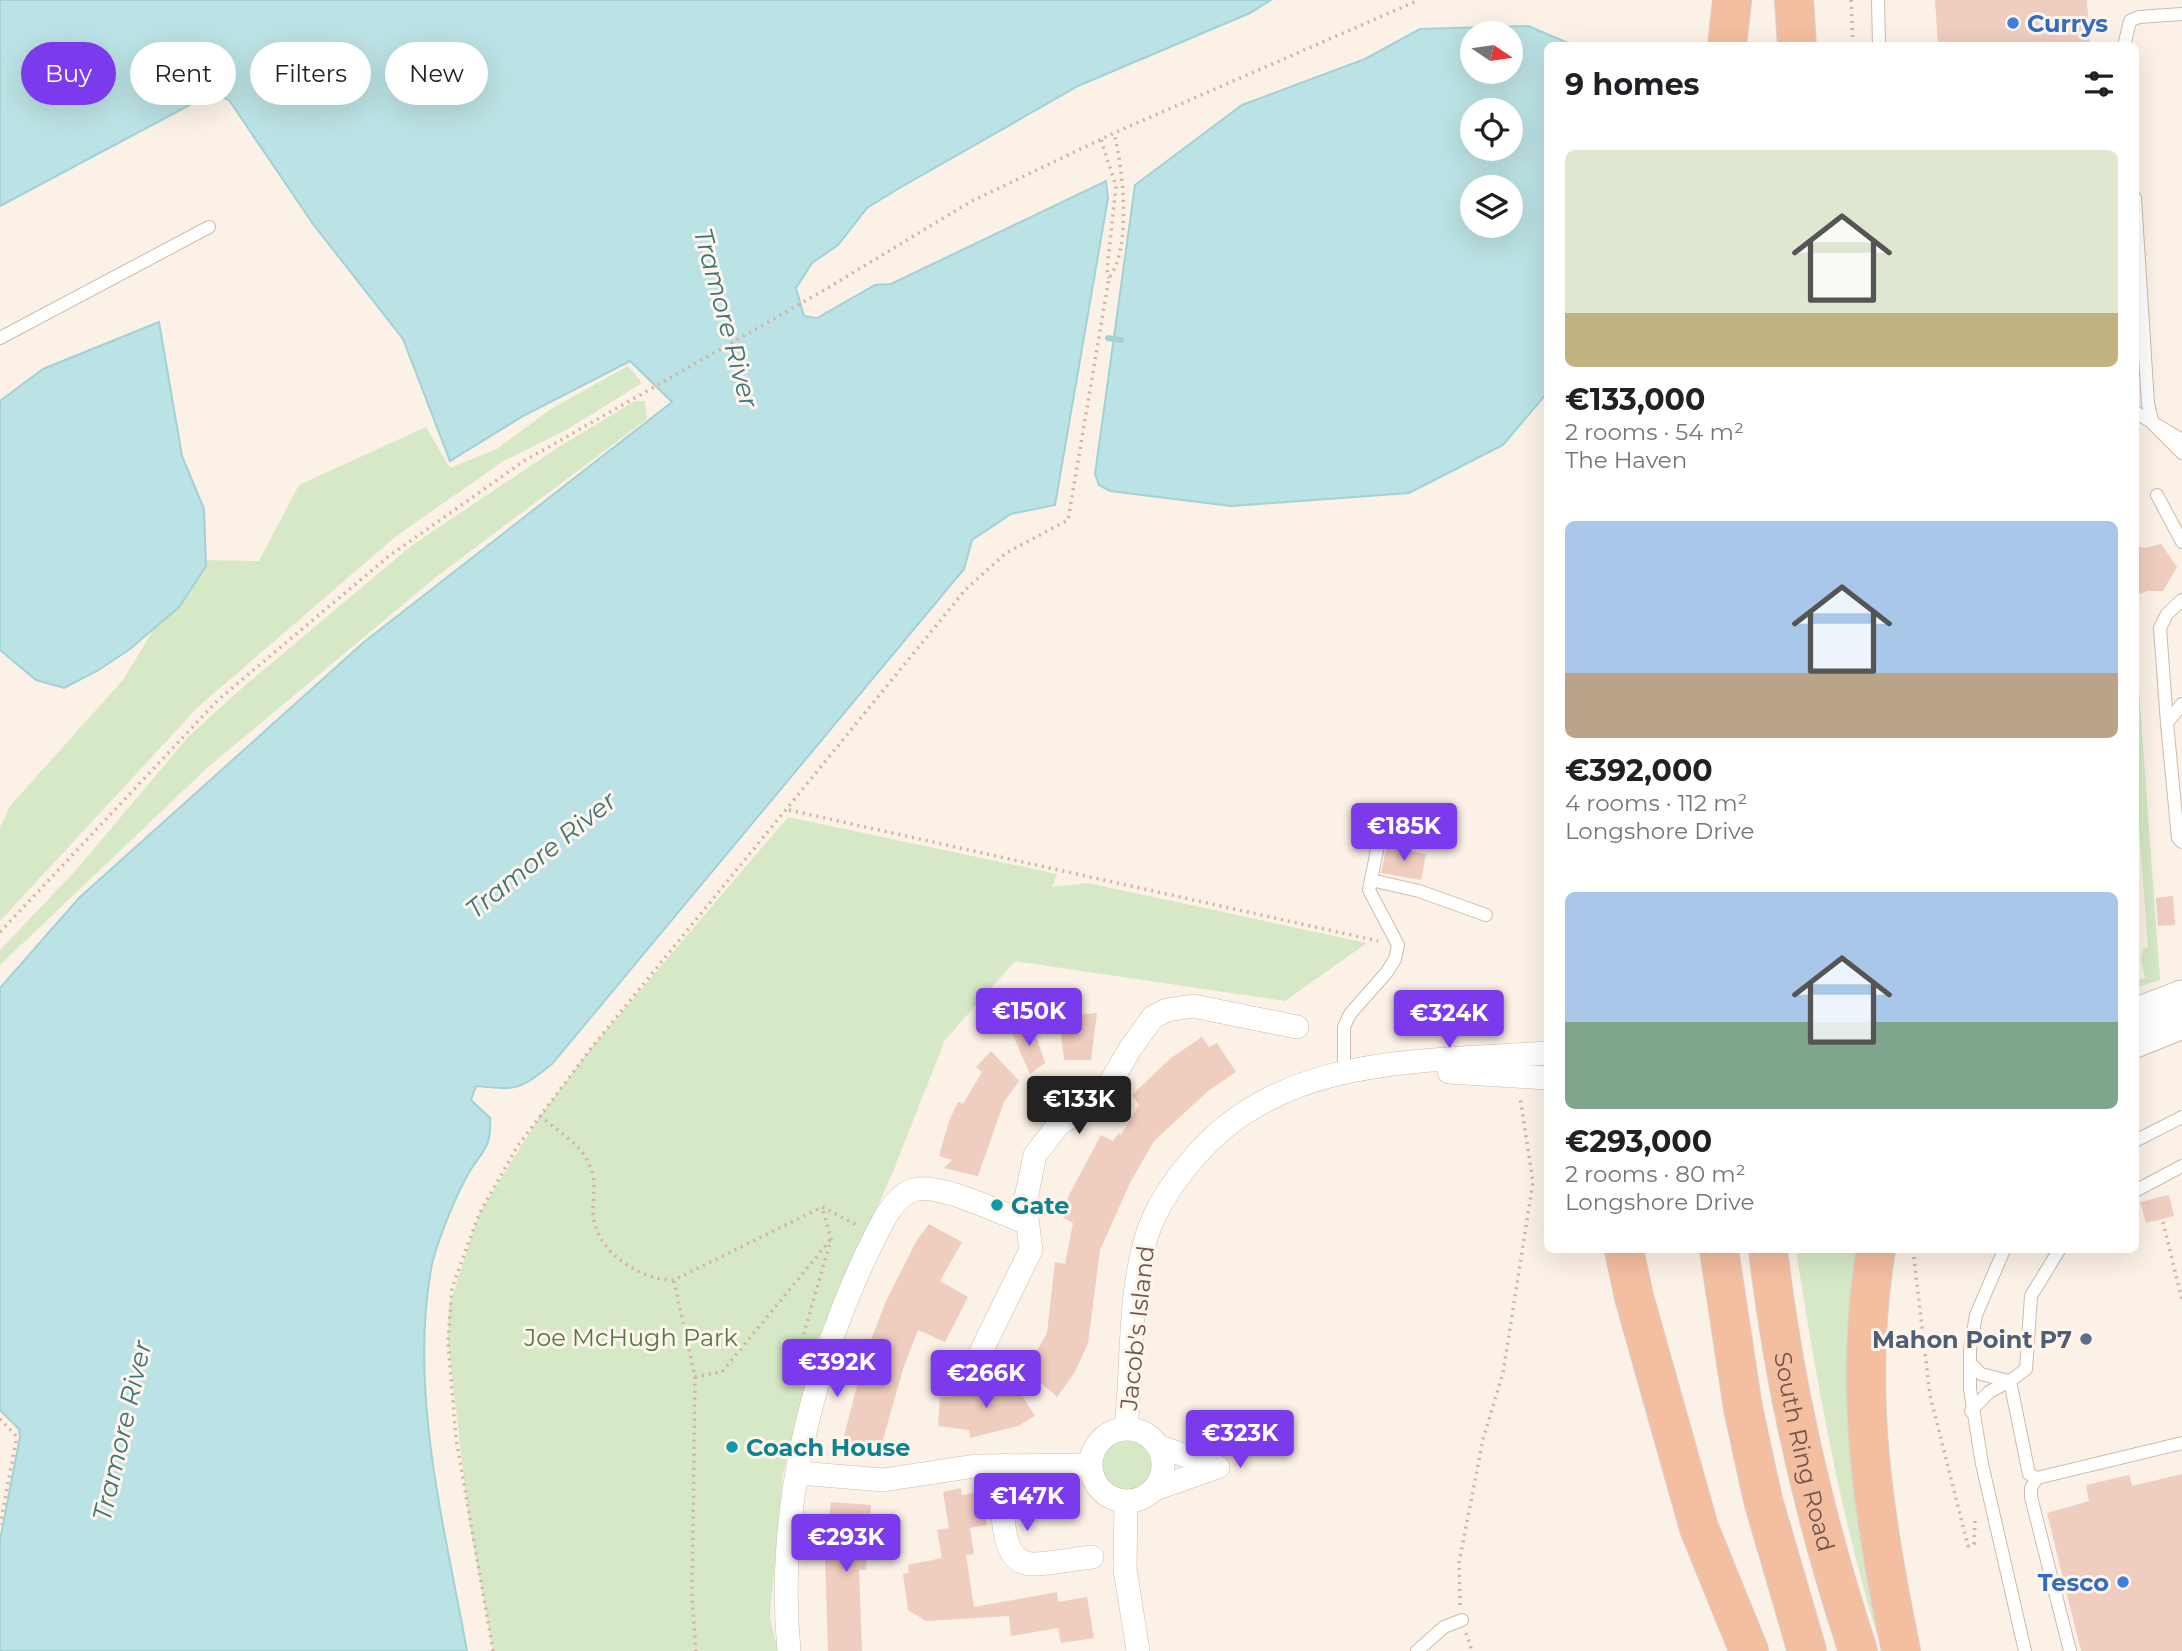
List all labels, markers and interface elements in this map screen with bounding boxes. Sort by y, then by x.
place label: Currys [2027,9,2108,38]
marker: Currys [2005,15,2021,31]
north arrow [1460,21,1522,84]
map controls [1460,21,1523,238]
chip: Buy [21,42,116,105]
chip: Rent [130,42,236,105]
chip: Filters [250,42,371,105]
chip: New [385,42,488,105]
icon: filters [2080,65,2118,103]
text: 9 homes [1565,66,1700,103]
button: locate [1460,98,1523,161]
button: layers [1460,175,1523,238]
icon: home [1779,195,1905,321]
water label: Tramore River [687,225,765,412]
text: €133,000 [1565,381,1705,418]
text: 2 rooms · 54 m² [1565,418,1744,446]
text: The Haven [1565,446,1687,474]
icon: home [1779,566,1905,692]
text: €392,000 [1565,752,1713,789]
water label: Tramore River [459,784,623,925]
text: 4 rooms · 112 m² [1565,789,1747,817]
pin: €185K [1355,804,1453,863]
text: €185K [1367,812,1441,840]
text: Longshore Drive [1565,817,1754,845]
icon: home [1779,937,1905,1063]
pin: €150K [980,988,1078,1048]
pin: €324K [1400,990,1498,1050]
text: €150K [992,997,1066,1025]
text: €324K [1410,999,1488,1027]
pin: €133K [1030,1076,1128,1136]
text: €133K [1043,1085,1115,1113]
text: €293,000 [1565,1123,1712,1160]
text: 2 rooms · 80 m² [1565,1160,1746,1188]
text: Longshore Drive [1565,1188,1754,1216]
place label: Gate [1011,1191,1070,1220]
marker: Gate [989,1197,1005,1213]
street label: Jacob's Island [1114,1244,1160,1413]
park label: Joe McHugh Park [523,1323,738,1352]
place label: Mahon Point P7 [1872,1325,2072,1354]
marker: Mahon Point P7 [2078,1331,2094,1347]
water label: Tramore River [86,1337,158,1524]
pin: €392K [788,1340,886,1399]
text: €392K [798,1348,876,1376]
street label: South Ring Road [1768,1349,1842,1555]
pin: €266K [937,1350,1035,1410]
text: €266K [947,1359,1025,1387]
pin: €323K [1191,1410,1289,1470]
text: €323K [1202,1419,1278,1447]
place label: Coach House [746,1433,910,1462]
marker: Coach House [724,1439,740,1455]
pin: €147K [978,1474,1076,1533]
text: €147K [990,1482,1064,1510]
pin: €293K [797,1514,895,1574]
text: €293K [807,1523,885,1551]
place label: Tesco [2038,1568,2109,1597]
marker: Tesco [2115,1574,2131,1590]

